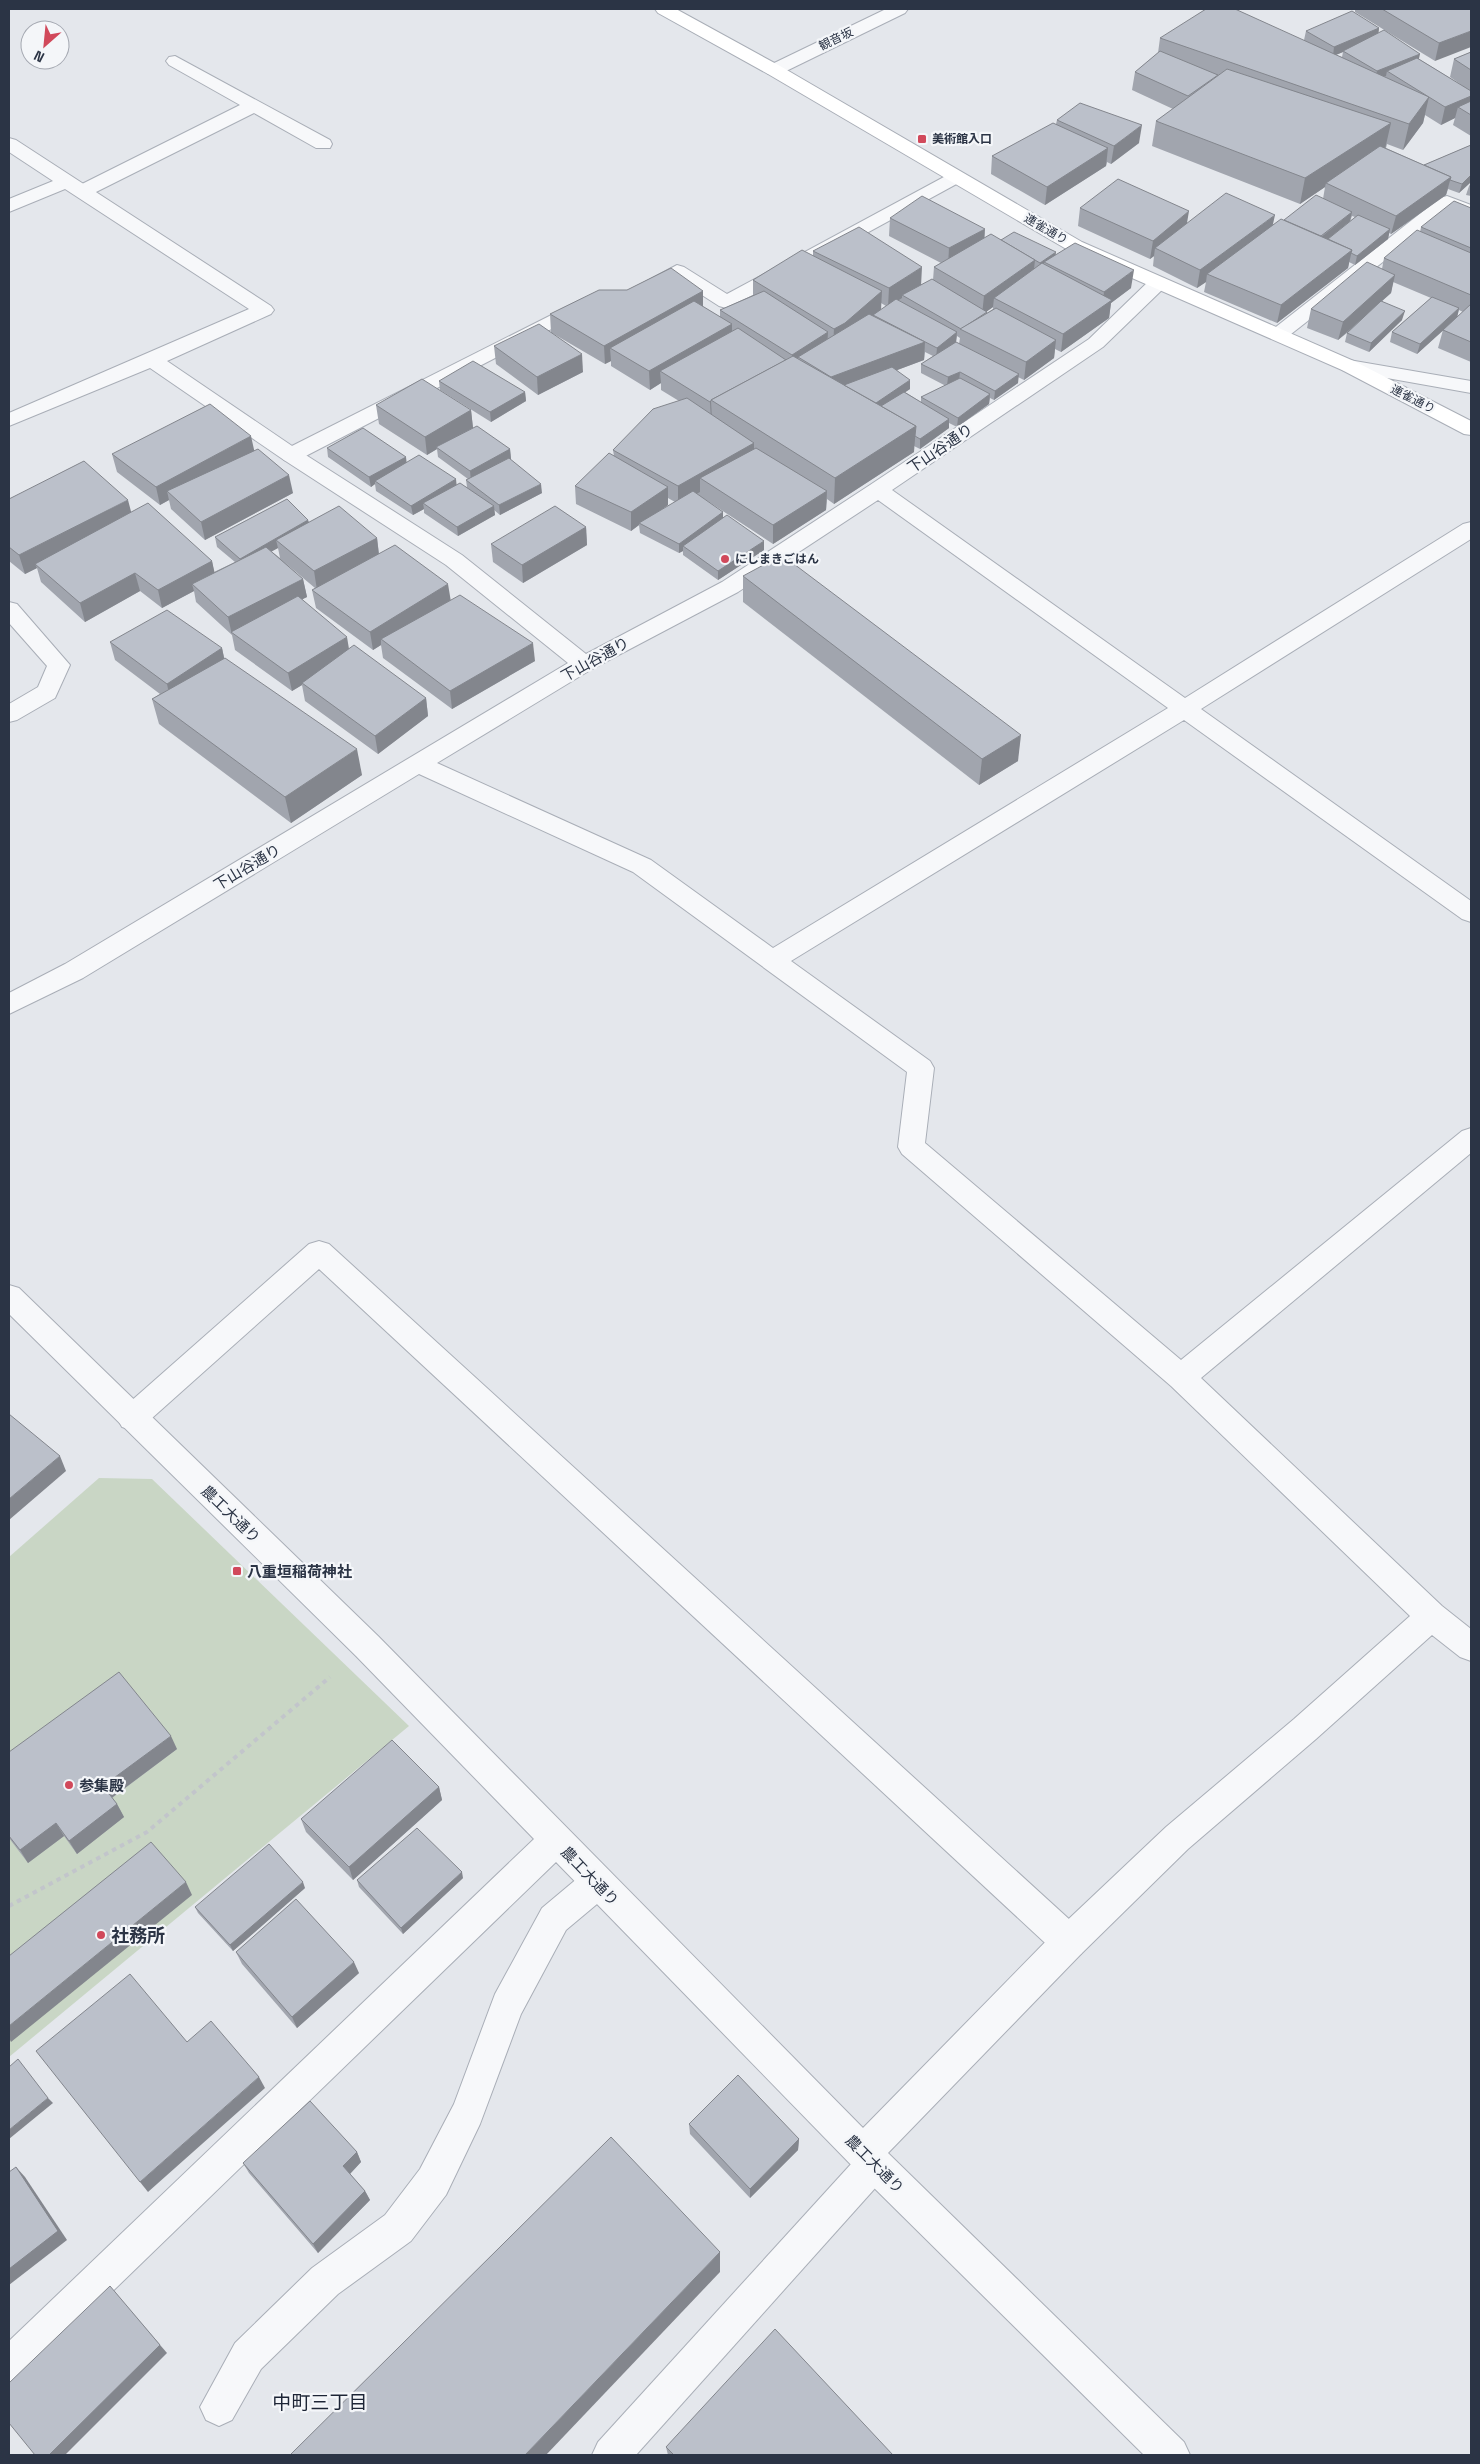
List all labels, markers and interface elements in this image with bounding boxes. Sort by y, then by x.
north arrow [20,20,70,70]
street label: 観音坂 [816,24,856,54]
text: N [31,46,47,67]
place label: 美術館入口 [932,131,992,147]
marker: 美術館入口 [916,133,928,145]
street label: 連雀通り [1021,210,1071,248]
street label: 連雀通り [1388,381,1438,417]
street label: 下山谷通り [904,419,976,477]
place label: にしまきごはん [735,551,819,567]
marker: にしまきごはん [719,553,731,565]
street label: 下山谷通り [558,633,632,685]
street label: 下山谷通り [210,840,284,894]
street label: 農工大通り [197,1481,265,1547]
place label: 八重垣稲荷神社 [247,1562,352,1581]
marker: 八重垣稲荷神社 [231,1565,243,1577]
place label: 参集殿 [79,1776,124,1795]
marker: 参集殿 [63,1779,75,1791]
street label: 農工大通り [557,1842,623,1910]
place label: 社務所 [111,1924,165,1947]
marker: 社務所 [95,1929,107,1941]
street label: 農工大通り [842,2131,908,2197]
district label: 中町三丁目 [272,2390,368,2415]

